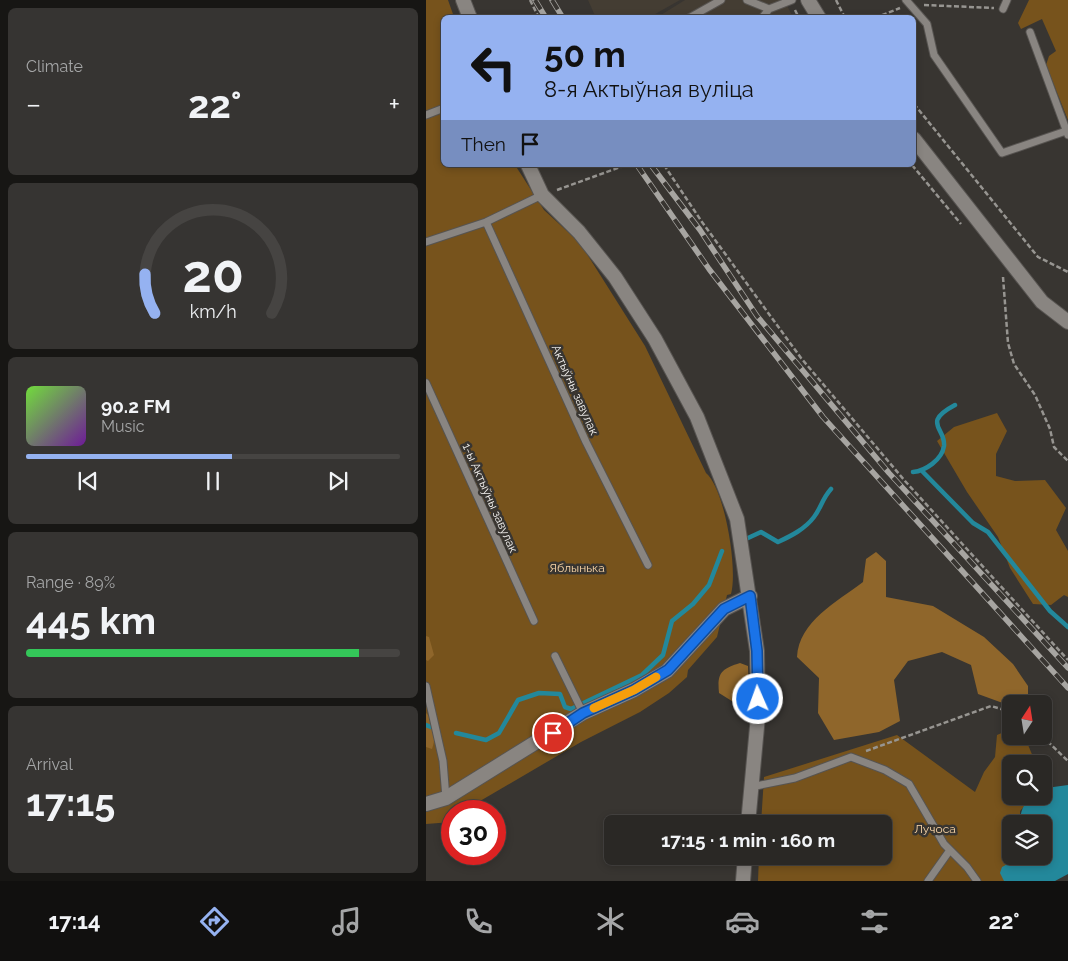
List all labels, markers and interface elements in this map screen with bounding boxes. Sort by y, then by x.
text: 50 m [544,34,626,75]
icon: left [461,35,526,100]
text: Climate [26,57,83,76]
text: 8-я Актыўная вуліца [544,76,754,102]
text: 22° [188,82,241,127]
text: − [26,88,41,121]
text: + [388,88,400,121]
icon: arrive [516,130,544,158]
text: Then [461,133,506,155]
text: 20 [182,243,244,304]
text: km/h [189,301,237,322]
street label: Актыўны завулак [549,343,601,437]
text: 90.2 FM [101,395,171,417]
text: Music [101,417,145,436]
street label: 1-ы Актыўны завулак [460,441,520,555]
icon: previous [74,467,102,495]
icon: pause [199,467,227,495]
icon: next [324,467,352,495]
park label: Яблынька [549,561,605,575]
text: Range · 89% [26,573,115,592]
text: 445 km [26,598,156,643]
position arrow [731,672,783,724]
north arrow [1002,695,1052,745]
map controls [1002,695,1052,865]
pin [532,712,574,754]
icon: arrive [539,719,567,747]
text: Arrival [26,755,73,774]
button: search [1002,755,1052,805]
text: 17:15 [26,780,115,825]
speed limit sign: 30 [441,800,506,865]
button: layers [1002,815,1052,865]
park label: Лучоса [914,822,956,836]
text: 17:15 · 1 min · 160 m [661,829,835,851]
icon: directions [197,904,232,939]
icon: music [329,904,364,939]
icon: phone [461,904,496,939]
icon: climate [593,904,628,939]
icon: car [725,904,760,939]
icon: filters [857,904,892,939]
text: 17:14 [48,908,101,934]
text: 22° [989,908,1019,934]

